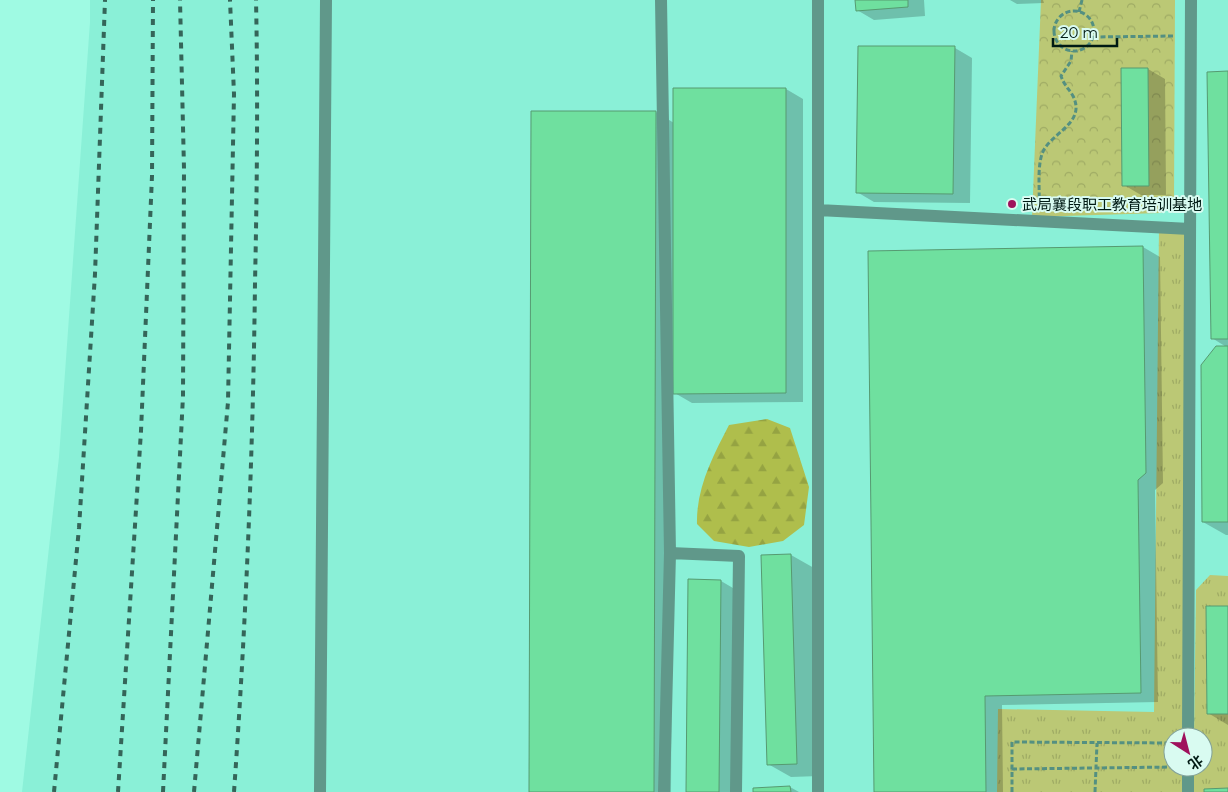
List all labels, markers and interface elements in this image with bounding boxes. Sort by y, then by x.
scale bar [1053,15,1117,47]
text: 20 m [1060,23,1098,42]
place label: 武局襄段职工教育培训基地 [1022,195,1202,214]
marker: 武局襄段职工教育培训基地 [1006,198,1018,210]
north arrow [1163,727,1213,777]
text: 北 [1185,751,1207,774]

